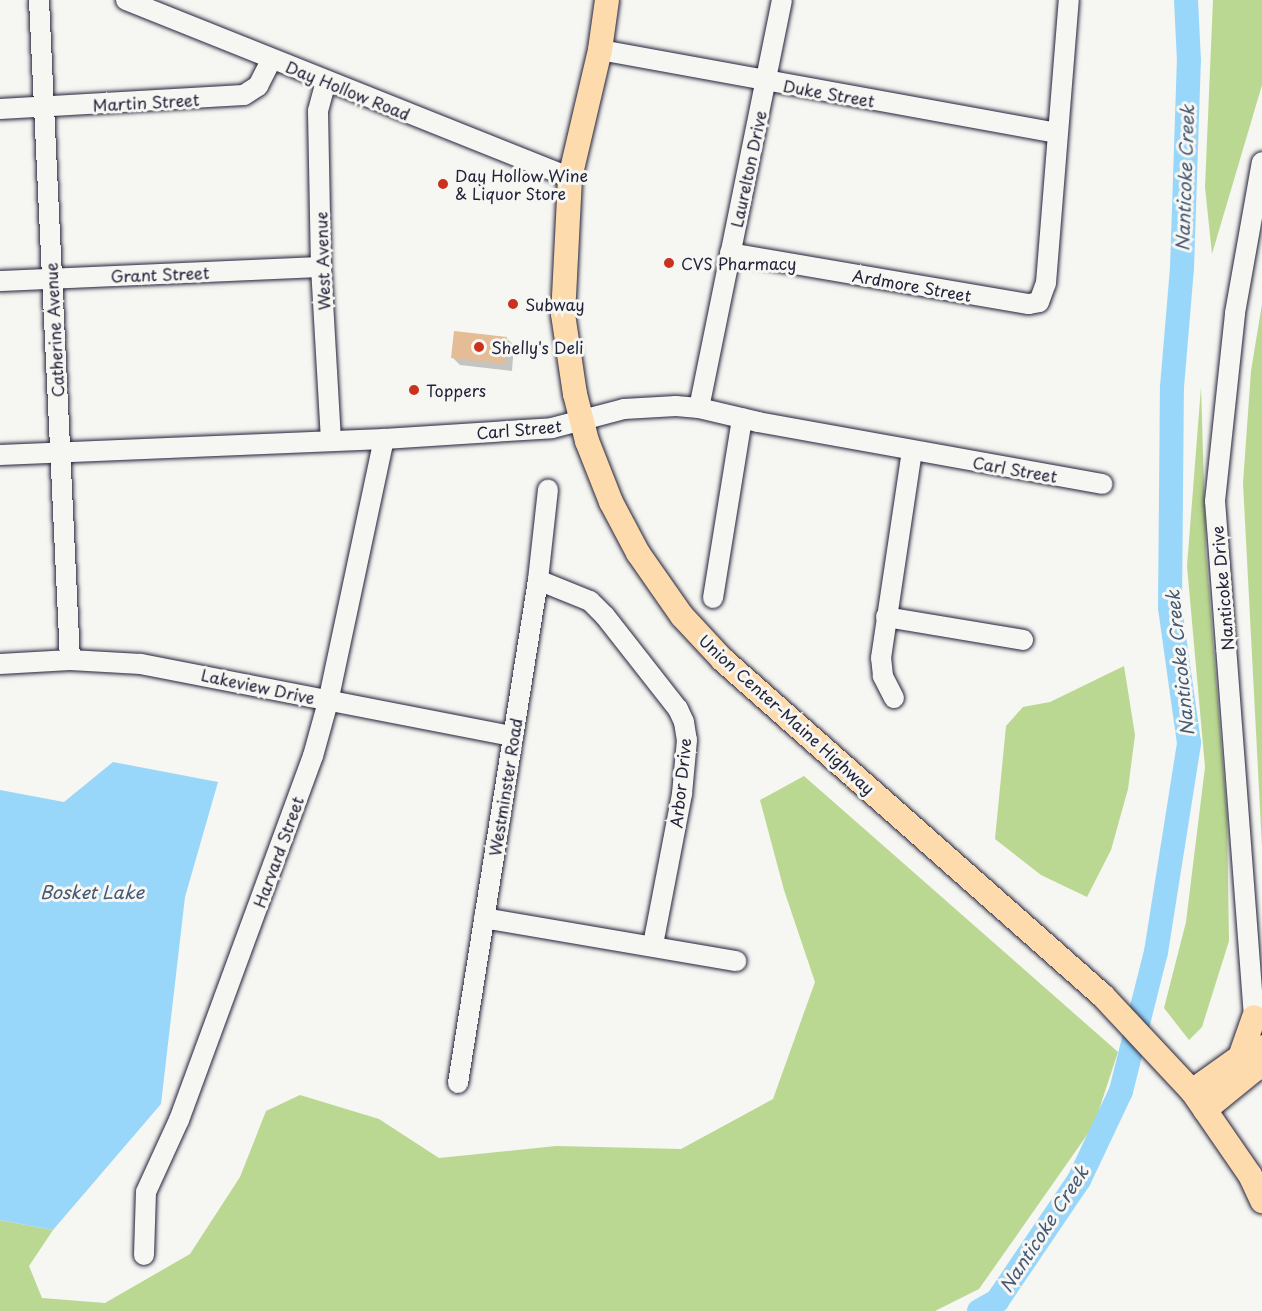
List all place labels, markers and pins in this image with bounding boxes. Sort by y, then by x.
place label: Day Hollow Wine & Liquor Store [455,165,588,203]
marker: Day Hollow Wine & Liquor Store [436,177,450,191]
place label: CVS Pharmacy [681,253,799,273]
marker: CVS Pharmacy [662,256,676,270]
place label: Subway [525,294,584,314]
marker: Subway [506,297,520,311]
place label: Shelly's Deli [491,337,584,357]
marker: Shelly's Deli [472,340,486,354]
place label: Toppers [426,380,486,400]
marker: Toppers [407,383,421,397]

